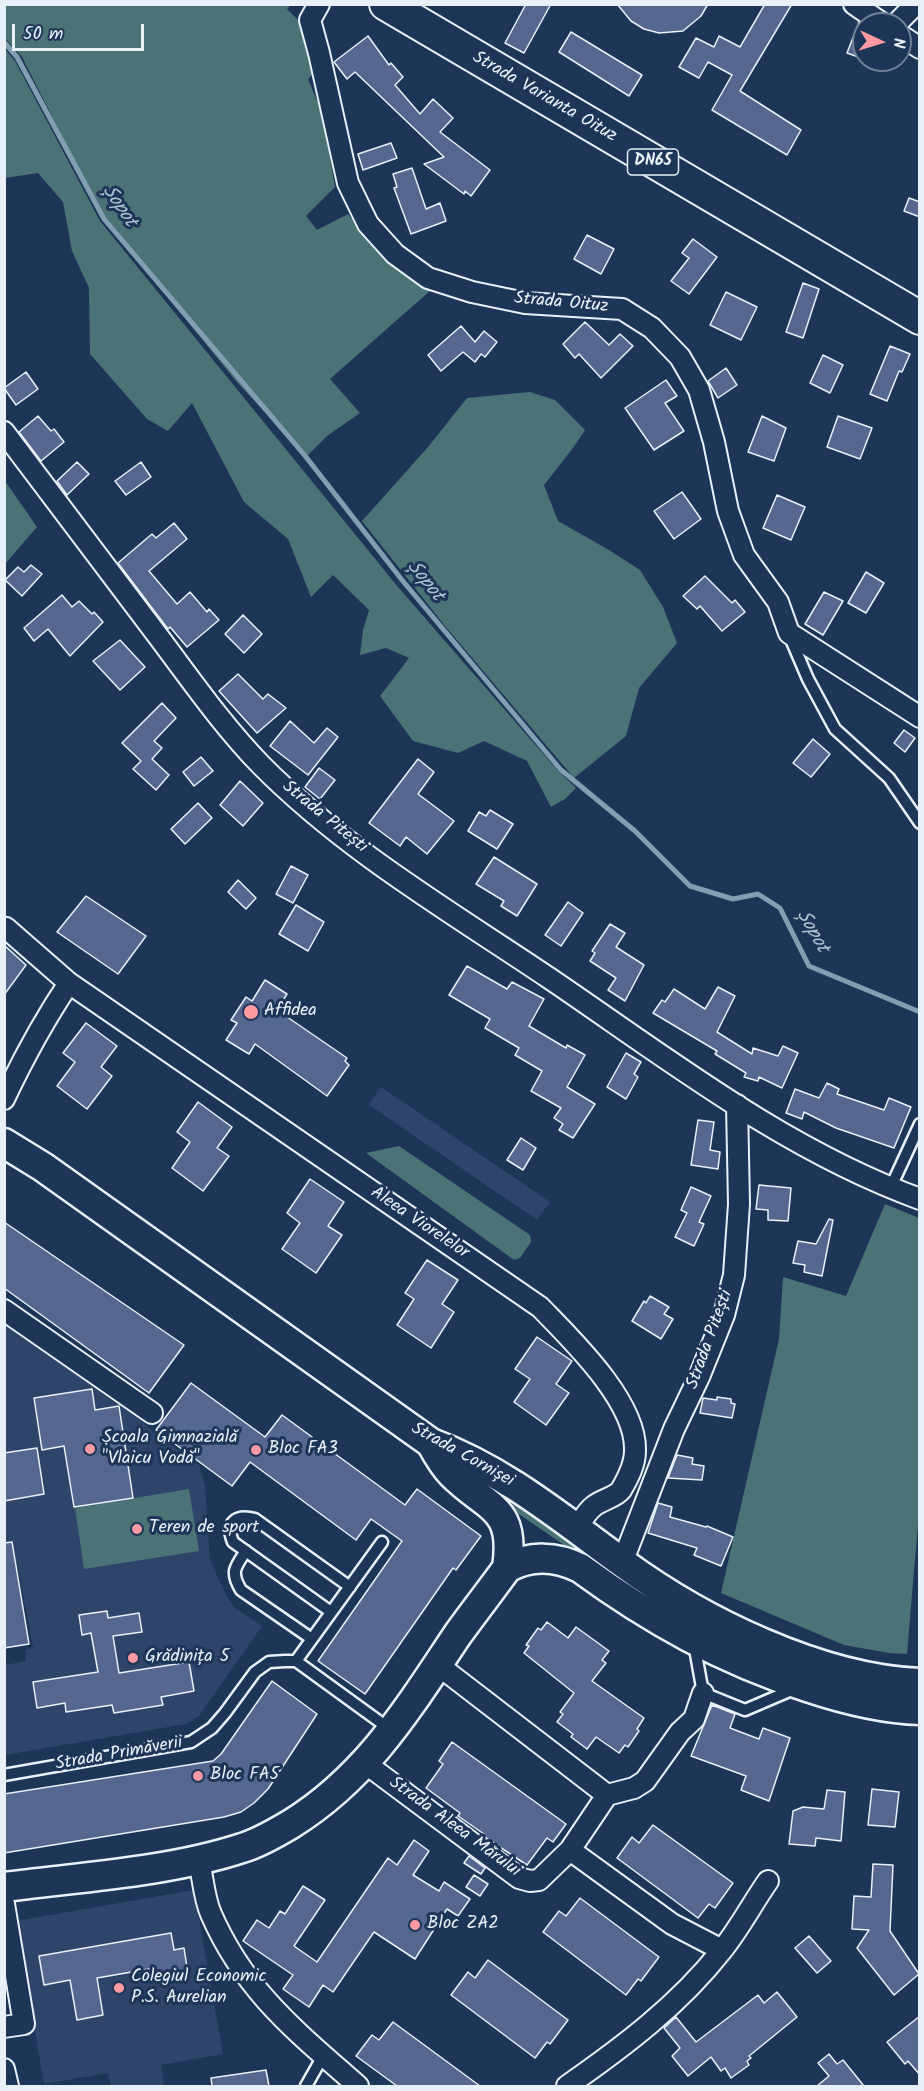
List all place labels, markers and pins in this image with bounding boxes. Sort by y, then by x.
place label: Affidea [264,1001,317,1023]
marker: Affidea [242,1003,260,1021]
place label: Școala Gimnazială "Vlaicu Vodă" [102,1428,238,1470]
place label: Bloc FA3 [268,1439,338,1461]
marker: Școala Gimnazială "Vlaicu Vodă" [83,1442,97,1456]
marker: Bloc FA3 [249,1443,263,1457]
place label: Teren de sport [149,1518,259,1540]
marker: Teren de sport [130,1522,144,1536]
place label: Grădinița 5 [145,1647,229,1669]
marker: Grădinița 5 [126,1651,140,1665]
place label: Bloc FA5 [210,1765,279,1787]
marker: Bloc FA5 [191,1769,205,1783]
place label: Bloc ZA2 [427,1914,499,1936]
marker: Bloc ZA2 [408,1918,422,1932]
place label: Colegiul Economic P.S. Aurelian [131,1967,267,2010]
marker: Colegiul Economic P.S. Aurelian [112,1981,126,1995]

